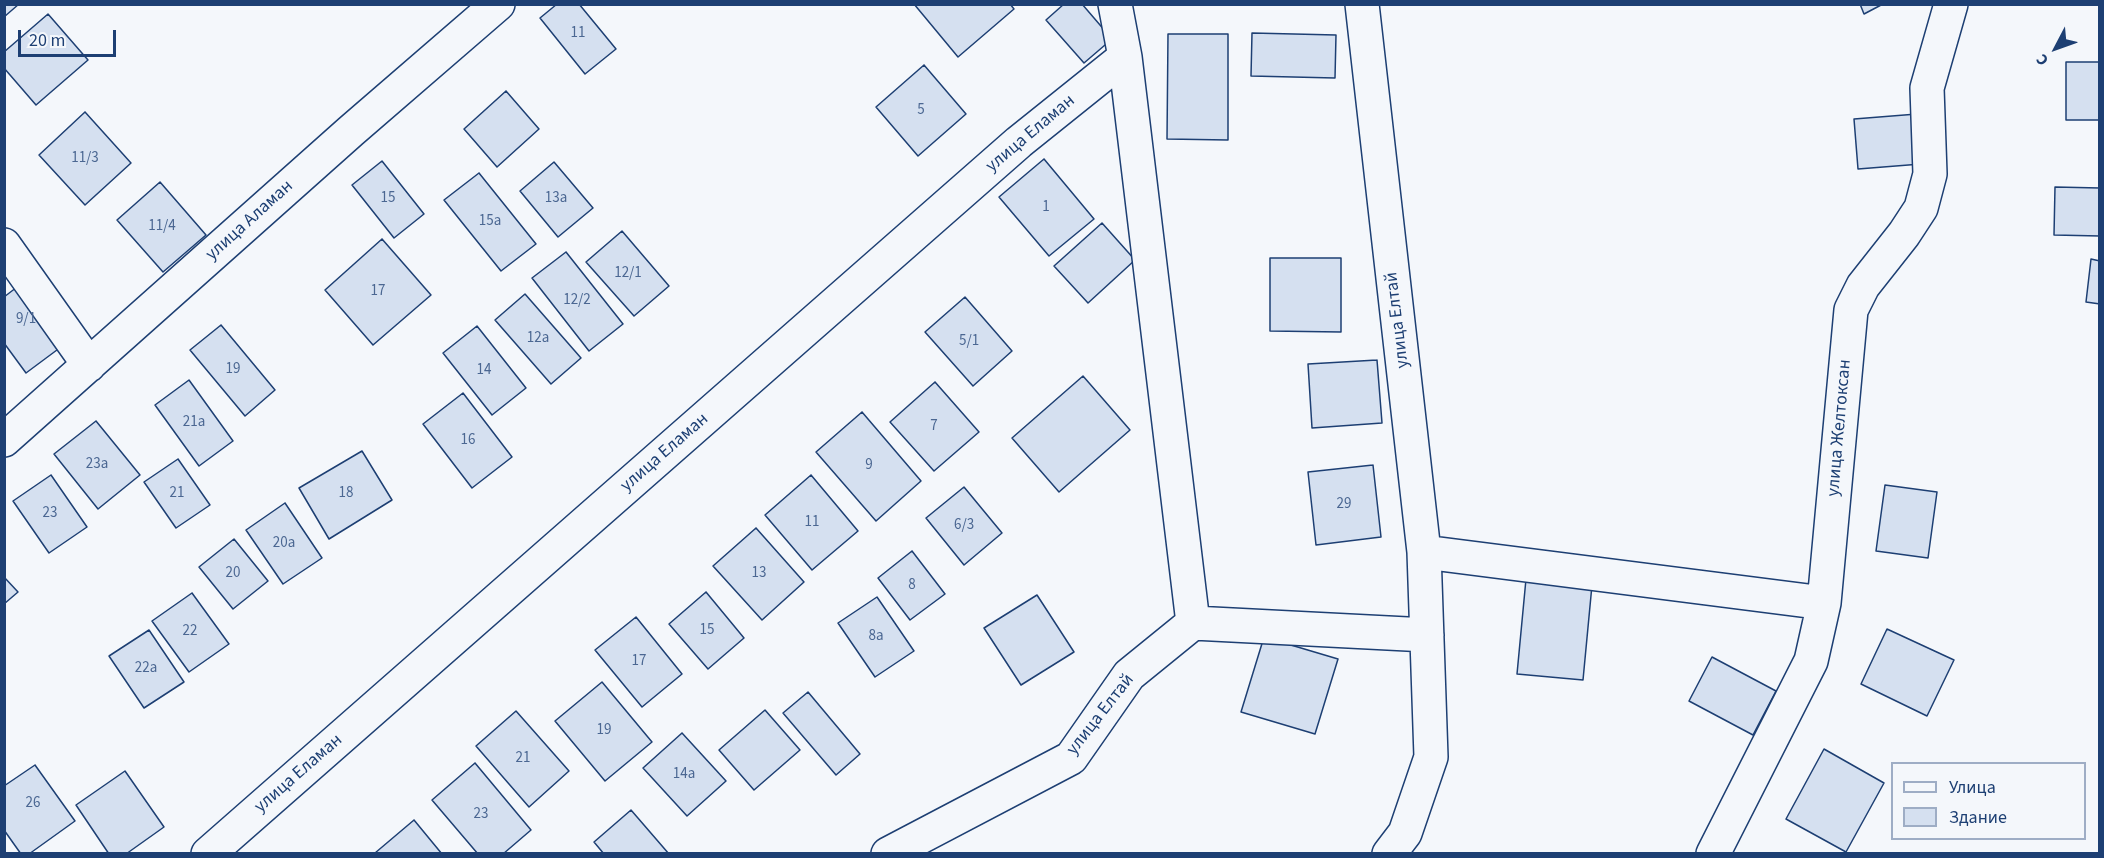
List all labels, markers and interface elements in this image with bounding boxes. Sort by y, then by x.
scale bar [21,18,118,56]
north arrow [2026,18,2086,78]
house number: 11 [571,25,585,43]
text: 20 m [29,28,65,53]
text: С [2031,49,2054,71]
street label: улица Еламан [982,91,1080,177]
house number: 5 [917,102,925,120]
house number: 11/3 [71,150,99,168]
street label: улица Аламан [202,176,298,266]
house number: 15 [381,190,395,208]
house number: 13а [545,190,567,208]
house number: 1 [1042,199,1050,217]
house number: 15а [479,213,501,231]
house number: 11/4 [148,218,176,236]
house number: 12/1 [614,265,642,283]
street label: улица Елтай [1381,271,1415,369]
house number: 17 [371,283,385,301]
house number: 12/2 [563,292,591,310]
house number: 9/1 [16,311,36,329]
house number: 12а [527,330,549,348]
house number: 5/1 [959,333,979,351]
street label: улица Желтоксан [1823,358,1857,498]
house number: 19 [226,361,240,379]
house number: 14 [477,362,491,380]
street label: улица Еламан [617,409,713,497]
house number: 21а [183,414,205,432]
house number: 7 [930,418,938,436]
house number: 16 [461,432,475,450]
house number: 23а [86,456,108,474]
house number: 9 [865,457,873,475]
house number: 21 [170,485,184,503]
house number: 18 [339,485,353,503]
house number: 29 [1337,496,1351,514]
house number: 23 [43,505,57,523]
house number: 11 [805,514,819,532]
house number: 6/3 [954,517,974,535]
house number: 20а [273,535,295,553]
house number: 20 [226,565,240,583]
house number: 13 [752,565,766,583]
house number: 8 [908,577,916,595]
house number: 15 [700,622,714,640]
house number: 22 [183,623,197,641]
house number: 8а [868,628,884,646]
house number: 17 [632,653,646,671]
house number: 22а [135,660,157,678]
street label: улица Елтай [1063,670,1139,760]
house number: 19 [597,722,611,740]
street label: улица Еламан [251,730,347,818]
house number: 21 [516,750,530,768]
legend [1891,762,2086,840]
house number: 14а [673,766,695,784]
text: Улица [1949,775,1996,800]
house number: 26 [26,795,40,813]
text: Здание [1949,805,2007,830]
house number: 23 [474,806,488,824]

